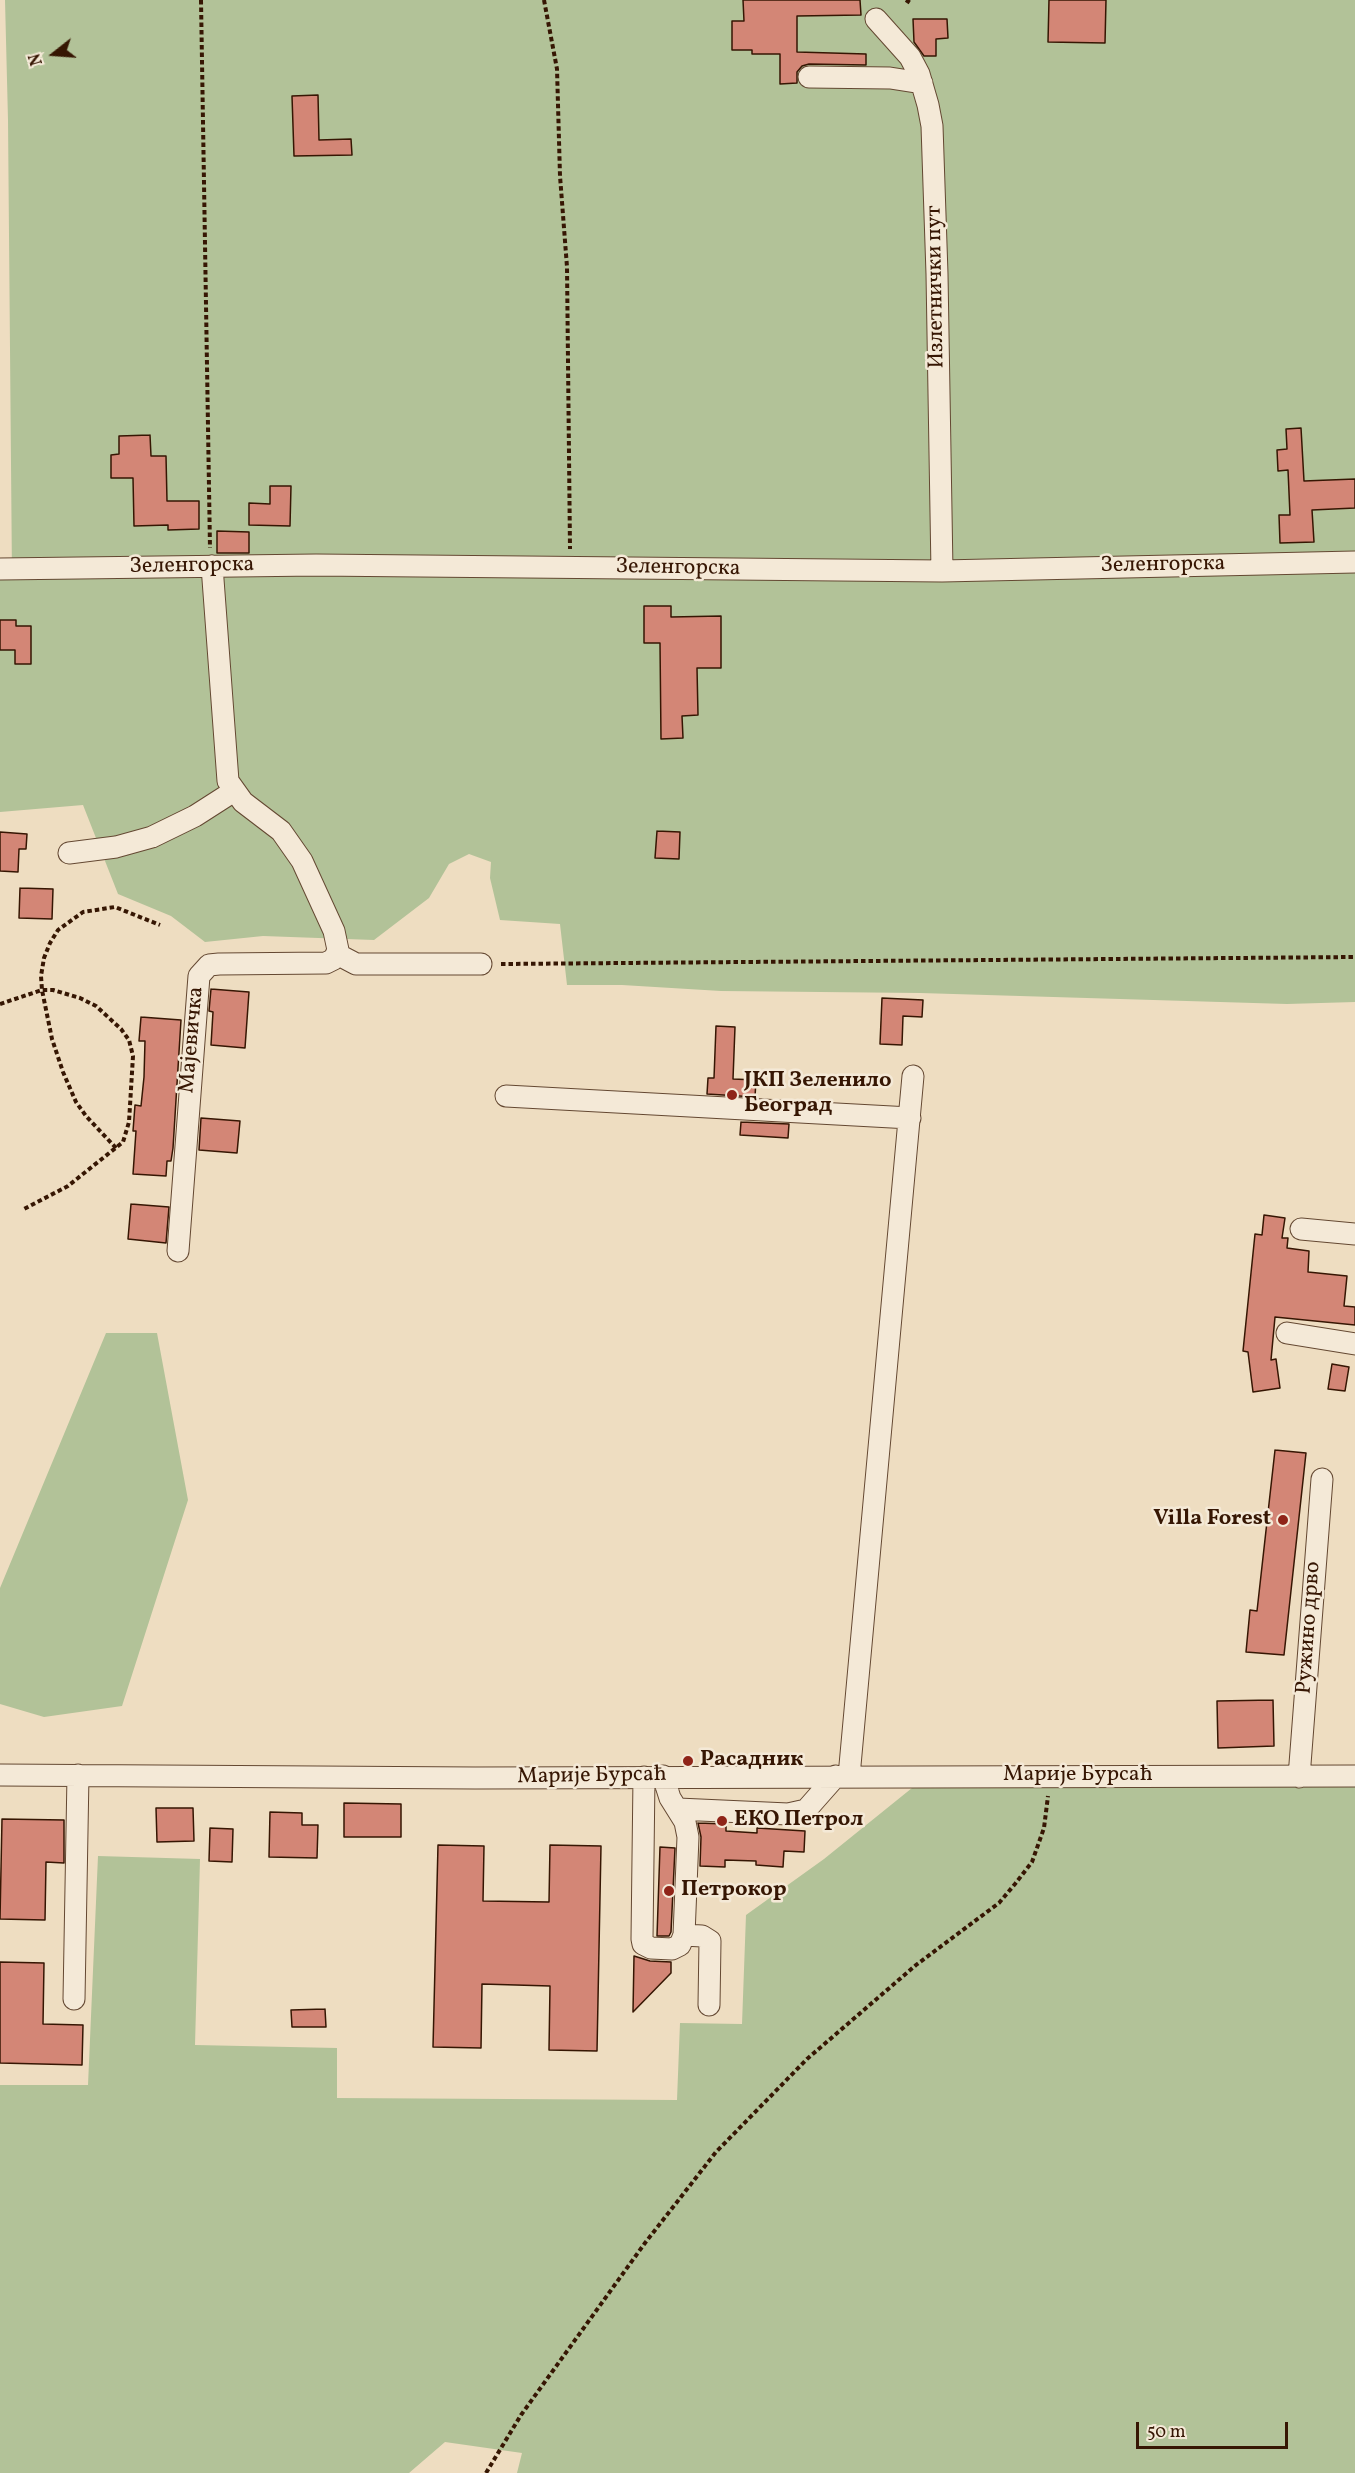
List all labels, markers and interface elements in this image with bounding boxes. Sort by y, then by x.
north arrow [24,24,84,84]
text: N [25,50,49,68]
street label: Излетнички пут [922,205,952,369]
street label: Зеленгорска [1100,552,1226,580]
street label: Зеленгорска [129,553,255,581]
street label: Зеленгорска [615,555,741,583]
street label: Мајевичка [175,985,211,1095]
place label: ЈКП Зеленило Београд [744,1069,892,1120]
marker: ЈКП Зеленило Београд [725,1088,739,1102]
place label: Villa Forest [1153,1507,1271,1533]
marker: Villa Forest [1276,1513,1290,1527]
street label: Ружино дрво [1292,1561,1328,1695]
place label: Расадник [700,1748,803,1774]
marker: Расадник [681,1754,695,1768]
street label: Марије Бурсаћ [517,1762,667,1792]
street label: Марије Бурсаћ [1003,1763,1153,1789]
place label: ЕКО Петрол [734,1808,863,1834]
marker: ЕКО Петрол [715,1814,729,1828]
place label: Петрокор [681,1878,787,1904]
marker: Петрокор [662,1884,676,1898]
scale bar [1139,2410,1290,2448]
text: 50 m [1147,2420,1186,2445]

